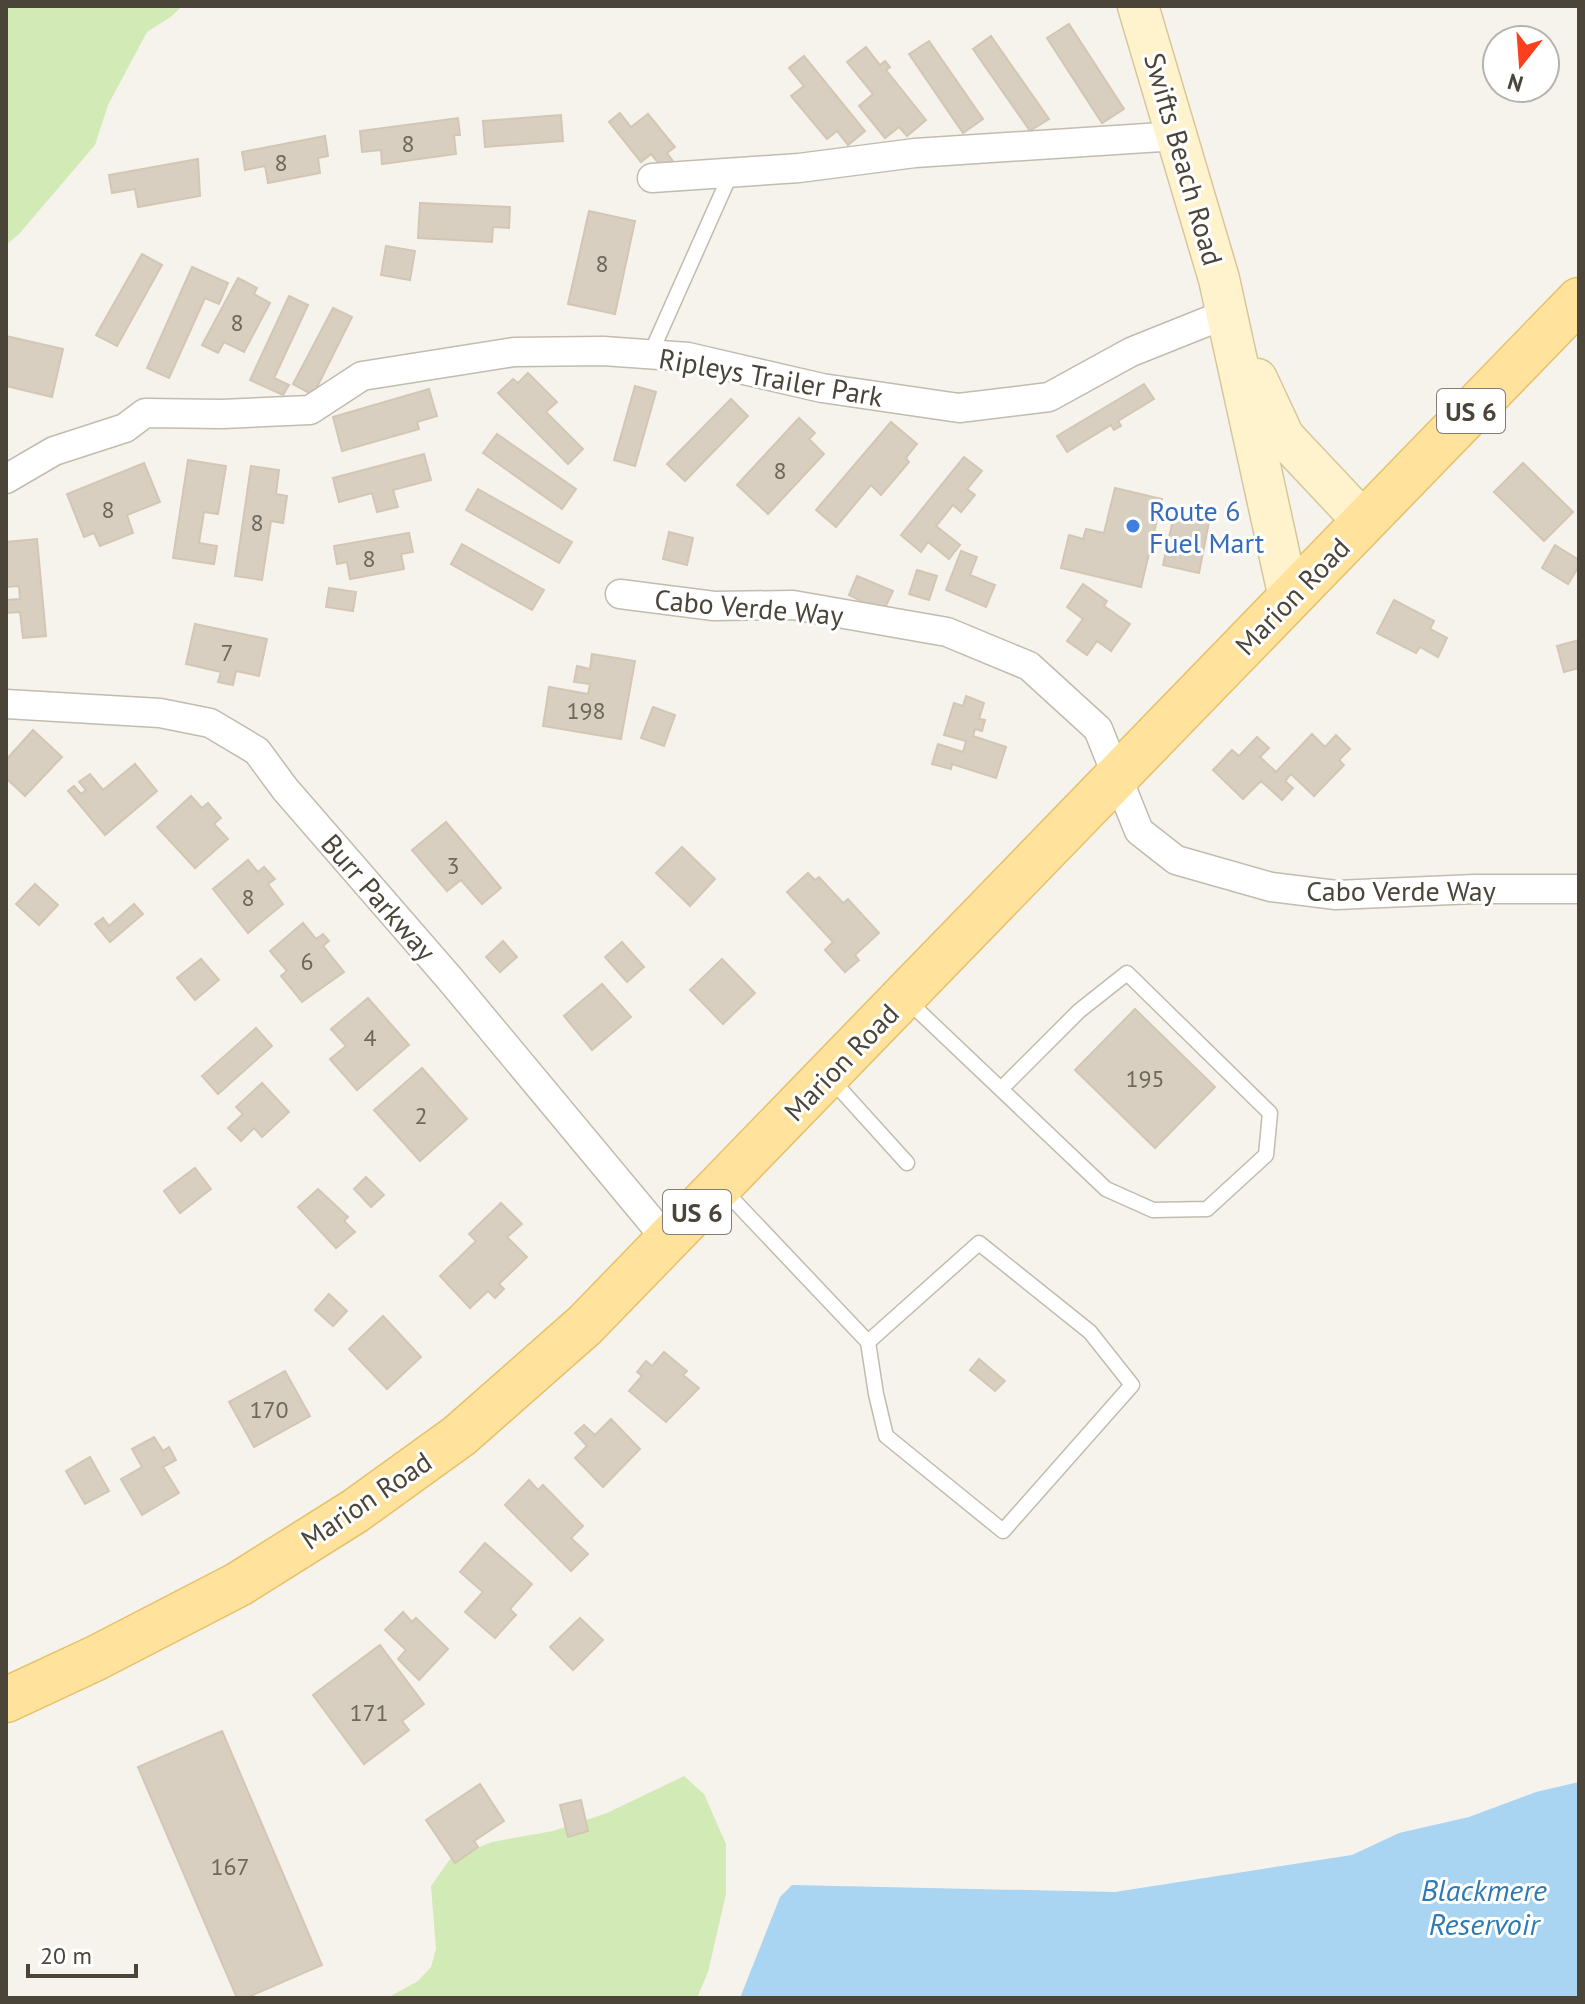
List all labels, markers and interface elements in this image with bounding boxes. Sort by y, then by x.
north arrow [1481,24,1561,104]
street label: Swifts Beach Road [1136,48,1232,270]
text: N [1504,68,1526,99]
house number: 8 [401,128,415,159]
house number: 8 [274,147,288,178]
house number: 8 [595,248,609,279]
house number: 8 [230,307,244,338]
street label: Ripleys Trailer Park [656,339,887,415]
road number: US 6 [1437,389,1505,433]
house number: 8 [773,455,787,486]
place label: Route 6 Fuel Mart [1149,492,1265,561]
house number: 8 [101,494,115,525]
house number: 8 [250,507,264,538]
marker: Route 6 Fuel Mart [1124,517,1142,535]
street label: Marion Road [1227,529,1357,663]
house number: 8 [362,543,376,574]
street label: Cabo Verde Way [653,580,845,634]
house number: 7 [220,637,234,668]
house number: 198 [566,695,606,726]
street label: Burr Parkway [314,826,444,968]
house number: 3 [446,850,460,881]
street label: Cabo Verde Way [1306,872,1496,909]
house number: 8 [241,882,255,913]
house number: 6 [300,946,314,977]
street label: Marion Road [776,995,906,1129]
house number: 4 [363,1022,377,1053]
house number: 195 [1125,1063,1165,1094]
house number: 2 [414,1100,428,1131]
road number: US 6 [663,1190,731,1234]
house number: 170 [249,1394,289,1425]
street label: Marion Road [293,1443,439,1557]
house number: 171 [349,1697,389,1728]
house number: 167 [210,1851,250,1882]
water label: Blackmere Reservoir [1421,1870,1547,1943]
scale bar [28,1928,136,1978]
text: 20 m [40,1940,92,1971]

